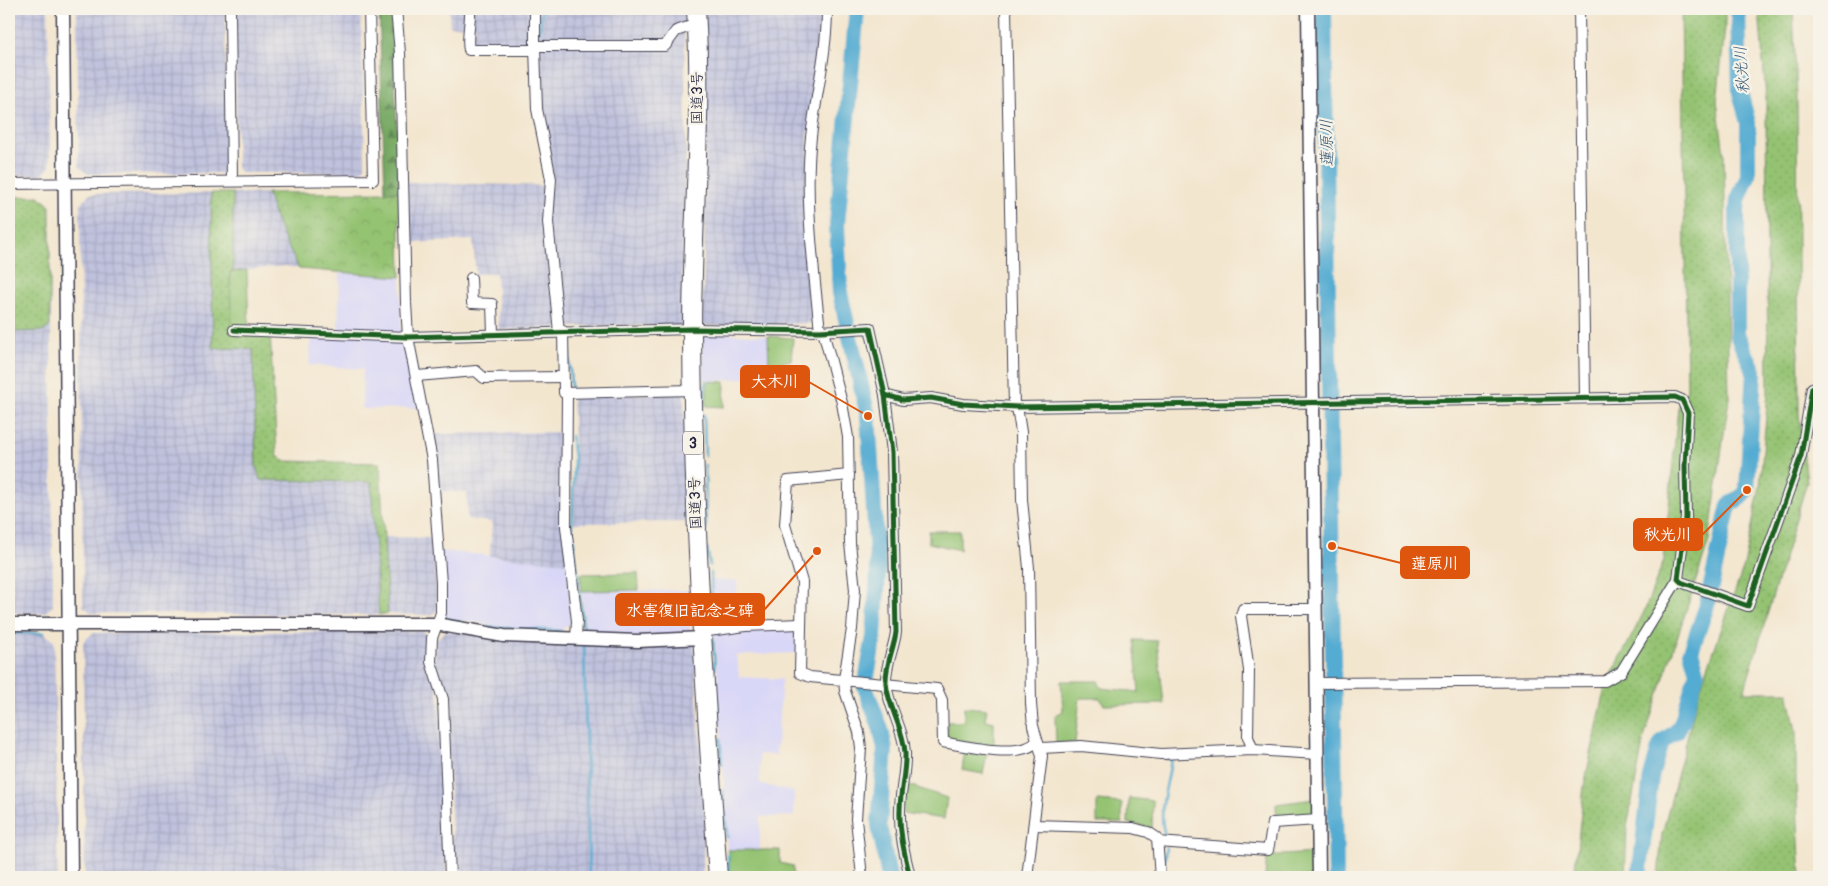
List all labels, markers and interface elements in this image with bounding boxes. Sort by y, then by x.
water label: 秋光川 [1730,45,1754,95]
street label: 国道3号 [688,71,707,125]
water label: 蓮原川 [1317,119,1337,167]
callout: 大木川 [741,366,809,397]
text: 大木川 [751,372,799,392]
road number: 3 [683,432,703,454]
street label: 国道3号 [685,476,706,530]
callout: 秋光川 [1634,519,1702,550]
text: 秋光川 [1644,525,1692,545]
callout: 蓮原川 [1401,547,1469,578]
text: 蓮原川 [1411,554,1459,574]
callout: 水害復旧記念之碑 [616,594,764,625]
text: 水害復旧記念之碑 [626,601,754,621]

